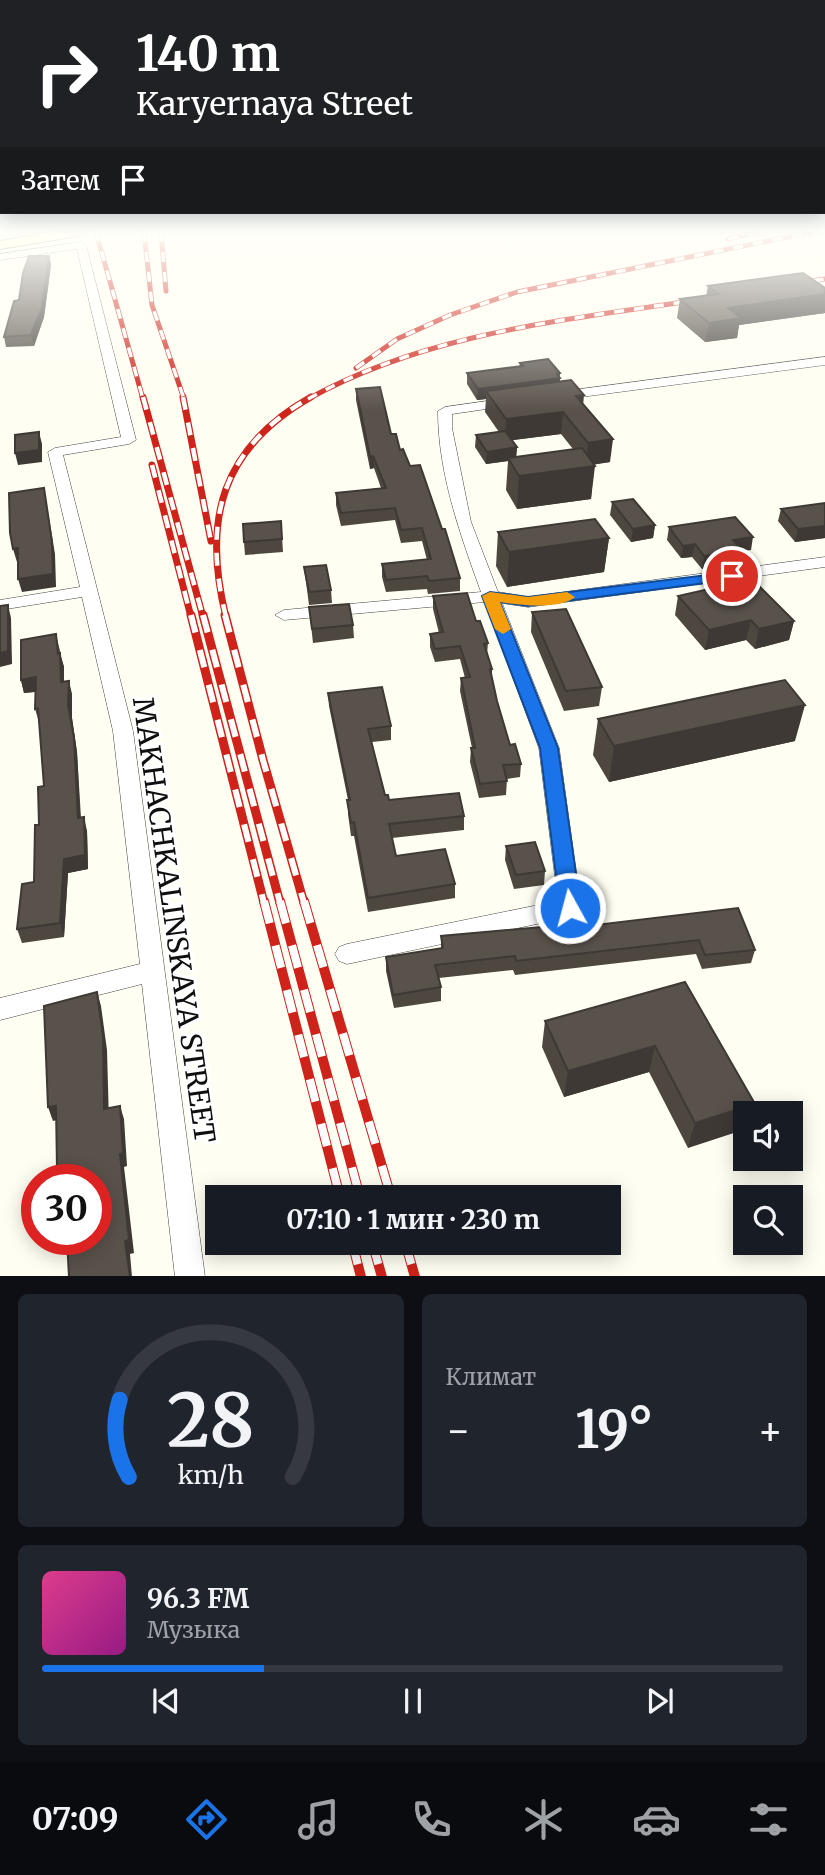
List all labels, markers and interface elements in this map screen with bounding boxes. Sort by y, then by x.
text: 140 m [136,23,280,84]
icon: right [21,28,112,119]
text: Karyernaya Street [136,84,413,124]
icon: arrive [114,161,152,199]
text: Затем [21,164,100,197]
pin [702,546,762,606]
icon: arrive [713,557,751,595]
street label: MAKHACHKALINSKAYA STREET [125,695,223,1145]
position arrow [533,871,607,945]
map controls [733,1101,803,1255]
button: sound [733,1101,803,1171]
speed limit sign: 30 [21,1164,112,1255]
button: search [733,1185,803,1255]
text: 07:10 · 1 мин · 230 m [286,1203,540,1236]
text: Климат [446,1362,536,1391]
text: 28 [167,1375,254,1467]
text: 19° [575,1397,653,1462]
text: − [446,1407,471,1454]
text: + [758,1407,783,1454]
text: km/h [178,1458,244,1490]
text: 96.3 FM [147,1582,249,1615]
text: Музыка [147,1615,240,1644]
icon: previous [147,1682,185,1720]
icon: pause [394,1682,432,1720]
icon: next [641,1682,679,1720]
icon: directions [182,1795,231,1844]
icon: music [294,1795,343,1844]
icon: phone [407,1795,456,1844]
icon: climate [519,1795,568,1844]
icon: car [632,1795,681,1844]
icon: filters [744,1795,793,1844]
text: 07:09 [32,1799,119,1839]

